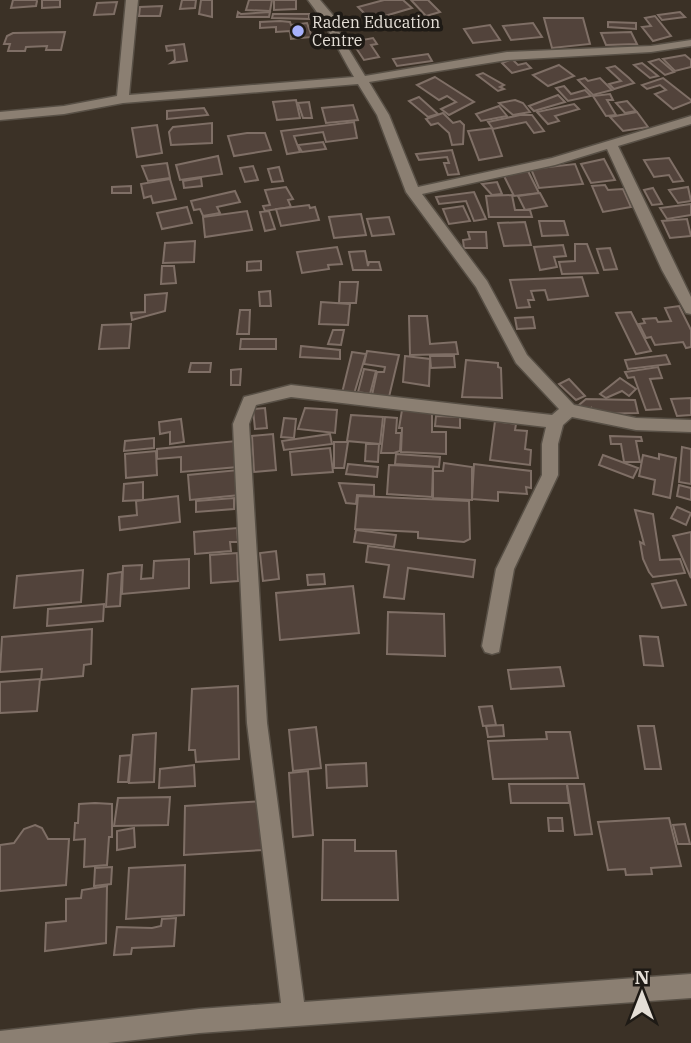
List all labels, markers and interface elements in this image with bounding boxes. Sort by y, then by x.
place label: Raden Education Centre [312,12,440,50]
marker: Raden Education Centre [290,23,306,39]
north arrow [607,959,677,1029]
text: N [634,965,650,989]

